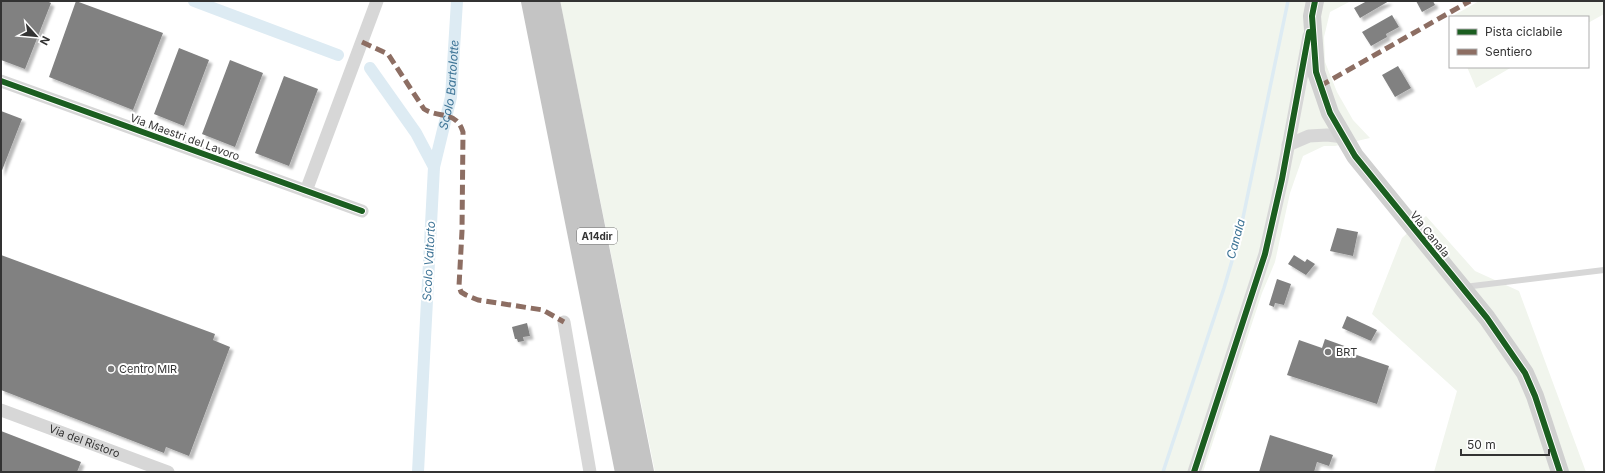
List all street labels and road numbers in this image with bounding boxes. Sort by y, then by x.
street label: Via Maestri del Lavoro [128,111,242,164]
street label: Via Canala [1407,208,1453,260]
road number: A14dir [577,228,617,244]
street label: Via del Ristoro [47,421,122,461]

